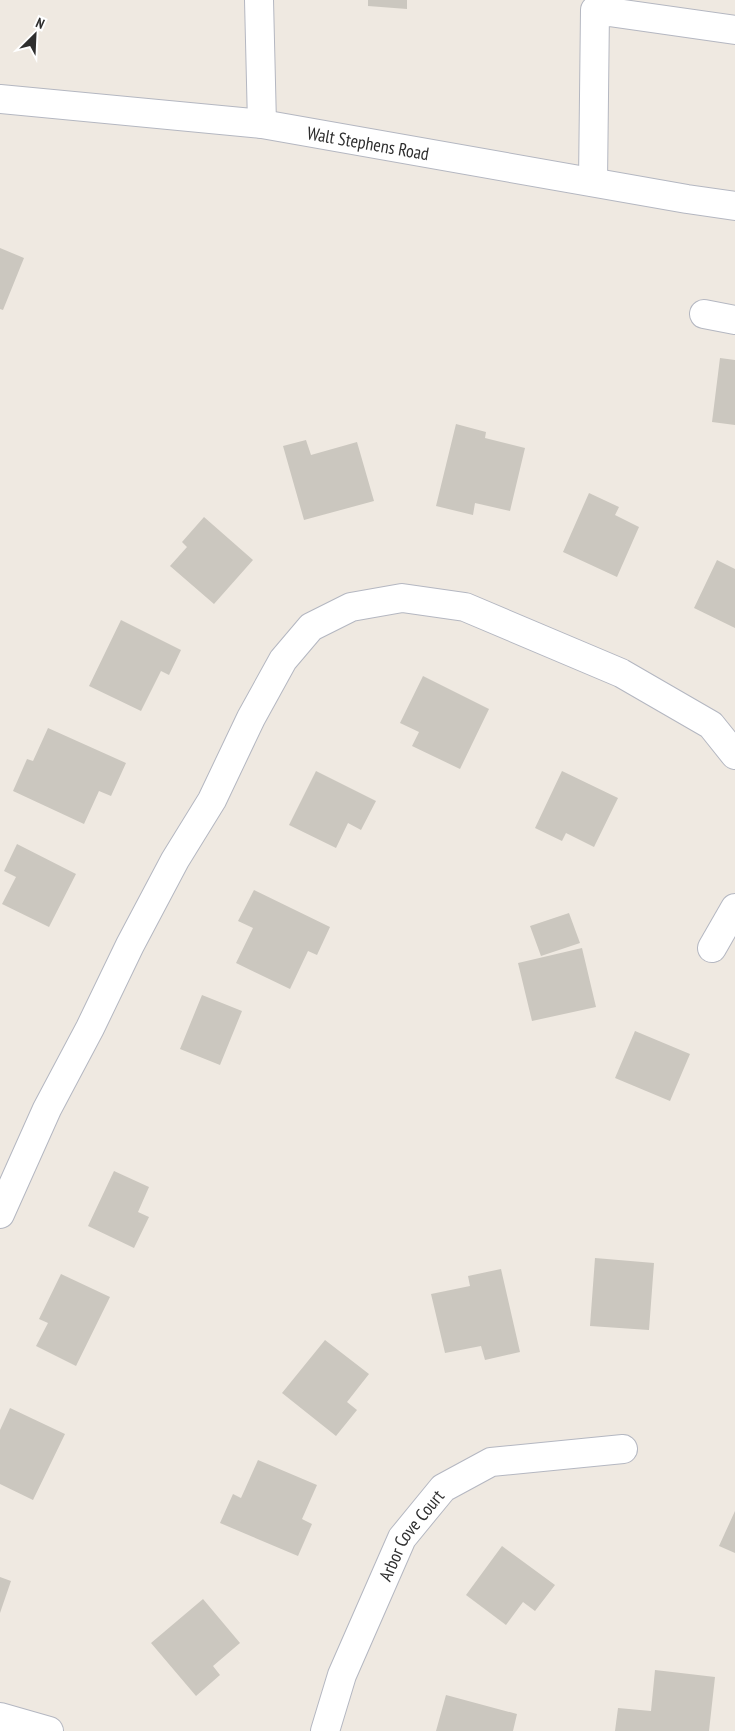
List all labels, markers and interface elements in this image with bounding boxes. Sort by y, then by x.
north arrow [10,10,60,60]
text: N [33,13,47,33]
street label: Walt Stephens Road [305,121,431,165]
street label: Arbor Cove Court [373,1485,449,1584]

